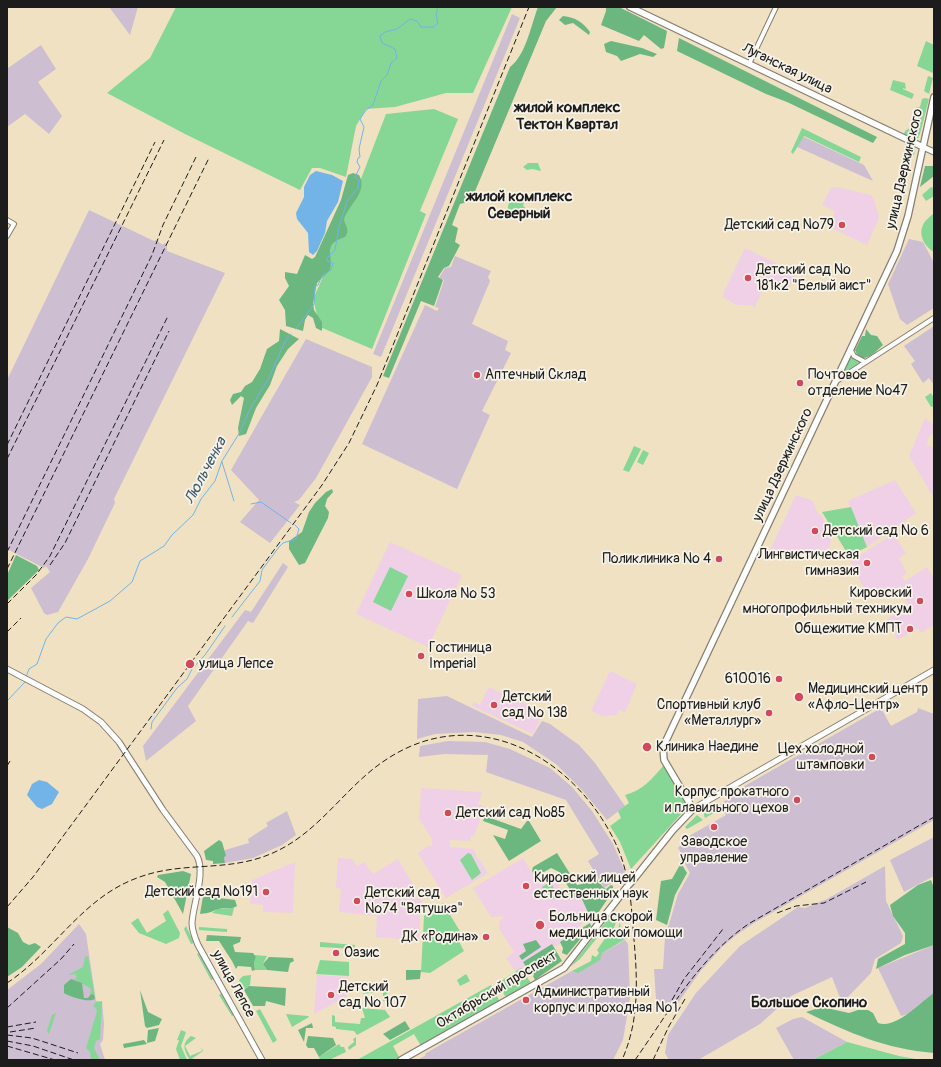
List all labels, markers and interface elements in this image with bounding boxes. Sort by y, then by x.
street label: Луганская улица [739,40,835,98]
district label: жилой комплекс Тектон Квартал [514,99,620,134]
street label: улица Дзержинского [883,107,927,231]
district label: жилой комплекс Северный [466,188,572,223]
place label: Детский сад №79 [725,217,834,233]
marker: Детский сад №79 [837,220,847,230]
place label: Детский сад № 181к2 "Белый аист" [756,262,871,294]
marker: Детский сад № 181к2 "Белый аист" [743,273,753,283]
place label: Аптечный Склад [485,367,586,383]
place label: Почтовое отделение №47 [808,367,908,400]
marker: Аптечный Склад [472,370,482,380]
marker: Почтовое отделение №47 [795,378,805,388]
street label: улица Дзержинского [749,406,817,524]
water label: Люльченка [181,435,231,507]
place label: Детский сад № 6 [823,523,929,539]
marker: Детский сад № 6 [810,526,820,536]
place label: Лингвистическая гимназия [758,547,859,580]
place label: Поликлиника № 4 [603,551,711,567]
marker: Поликлиника № 4 [714,554,724,564]
marker: Лингвистическая гимназия [862,558,872,568]
place label: Кировский многопрофильный техникум [743,585,912,618]
place label: Школа № 53 [417,586,496,602]
marker: Школа № 53 [404,589,414,599]
marker: Кировский многопрофильный техникум [915,596,925,606]
place label: Общежитие КМПТ [794,621,902,637]
marker: Общежитие КМПТ [905,624,915,634]
place label: Гостиница Imperial [429,640,492,672]
marker: Гостиница Imperial [416,651,426,661]
place label: улица Лепсе [199,656,273,672]
marker: улица Лепсе [184,658,196,670]
place label: 610016 [725,671,771,687]
marker: 610016 [774,674,784,684]
place label: Медицинский центр «Афло-Центр» [808,681,928,714]
place label: Детский сад № 138 [502,689,567,722]
marker: Медицинский центр «Афло-Центр» [793,691,805,703]
place label: Спортивный клуб «Металлург» [657,697,761,730]
marker: Детский сад № 138 [489,700,499,710]
marker: Спортивный клуб «Металлург» [764,708,774,718]
place label: Клиника Наедине [656,739,758,755]
marker: Клиника Наедине [641,741,653,753]
place label: Цех холодной штамповки [778,741,864,774]
marker: Цех холодной штамповки [867,752,877,762]
place label: Корпус прокатного и плавильного цехов [665,784,789,816]
marker: Корпус прокатного и плавильного цехов [792,795,802,805]
place label: Детский сад №85 [456,805,565,821]
marker: Детский сад №85 [443,808,453,818]
marker: Заводское управление [709,822,719,832]
place label: Заводское управление [680,834,748,866]
place label: Кировский лицей естественных наук [534,870,649,902]
marker: Кировский лицей естественных наук [521,881,531,891]
place label: Детский сад №191 [145,884,258,900]
place label: Детский сад №74 "Вятушка" [365,885,463,918]
marker: Детский сад №191 [261,887,271,897]
marker: Детский сад №74 "Вятушка" [352,896,362,906]
place label: Больница скорой медицинской помощи [549,909,682,942]
marker: Больница скорой медицинской помощи [534,919,546,931]
place label: ДК «Родина» [402,929,478,945]
marker: ДК «Родина» [481,932,491,942]
place label: Оазис [344,945,379,961]
street label: улица Лепсе [208,947,258,1021]
street label: Октябрьский проспект [434,947,560,1033]
marker: Оазис [331,948,341,958]
place label: Детский сад № 107 [339,979,407,1012]
place label: Административный корпус и проходная №1 [534,984,678,1016]
marker: Детский сад № 107 [326,990,336,1000]
district label: Большое Скопино [751,994,867,1012]
marker: Административный корпус и проходная №1 [521,995,531,1005]

